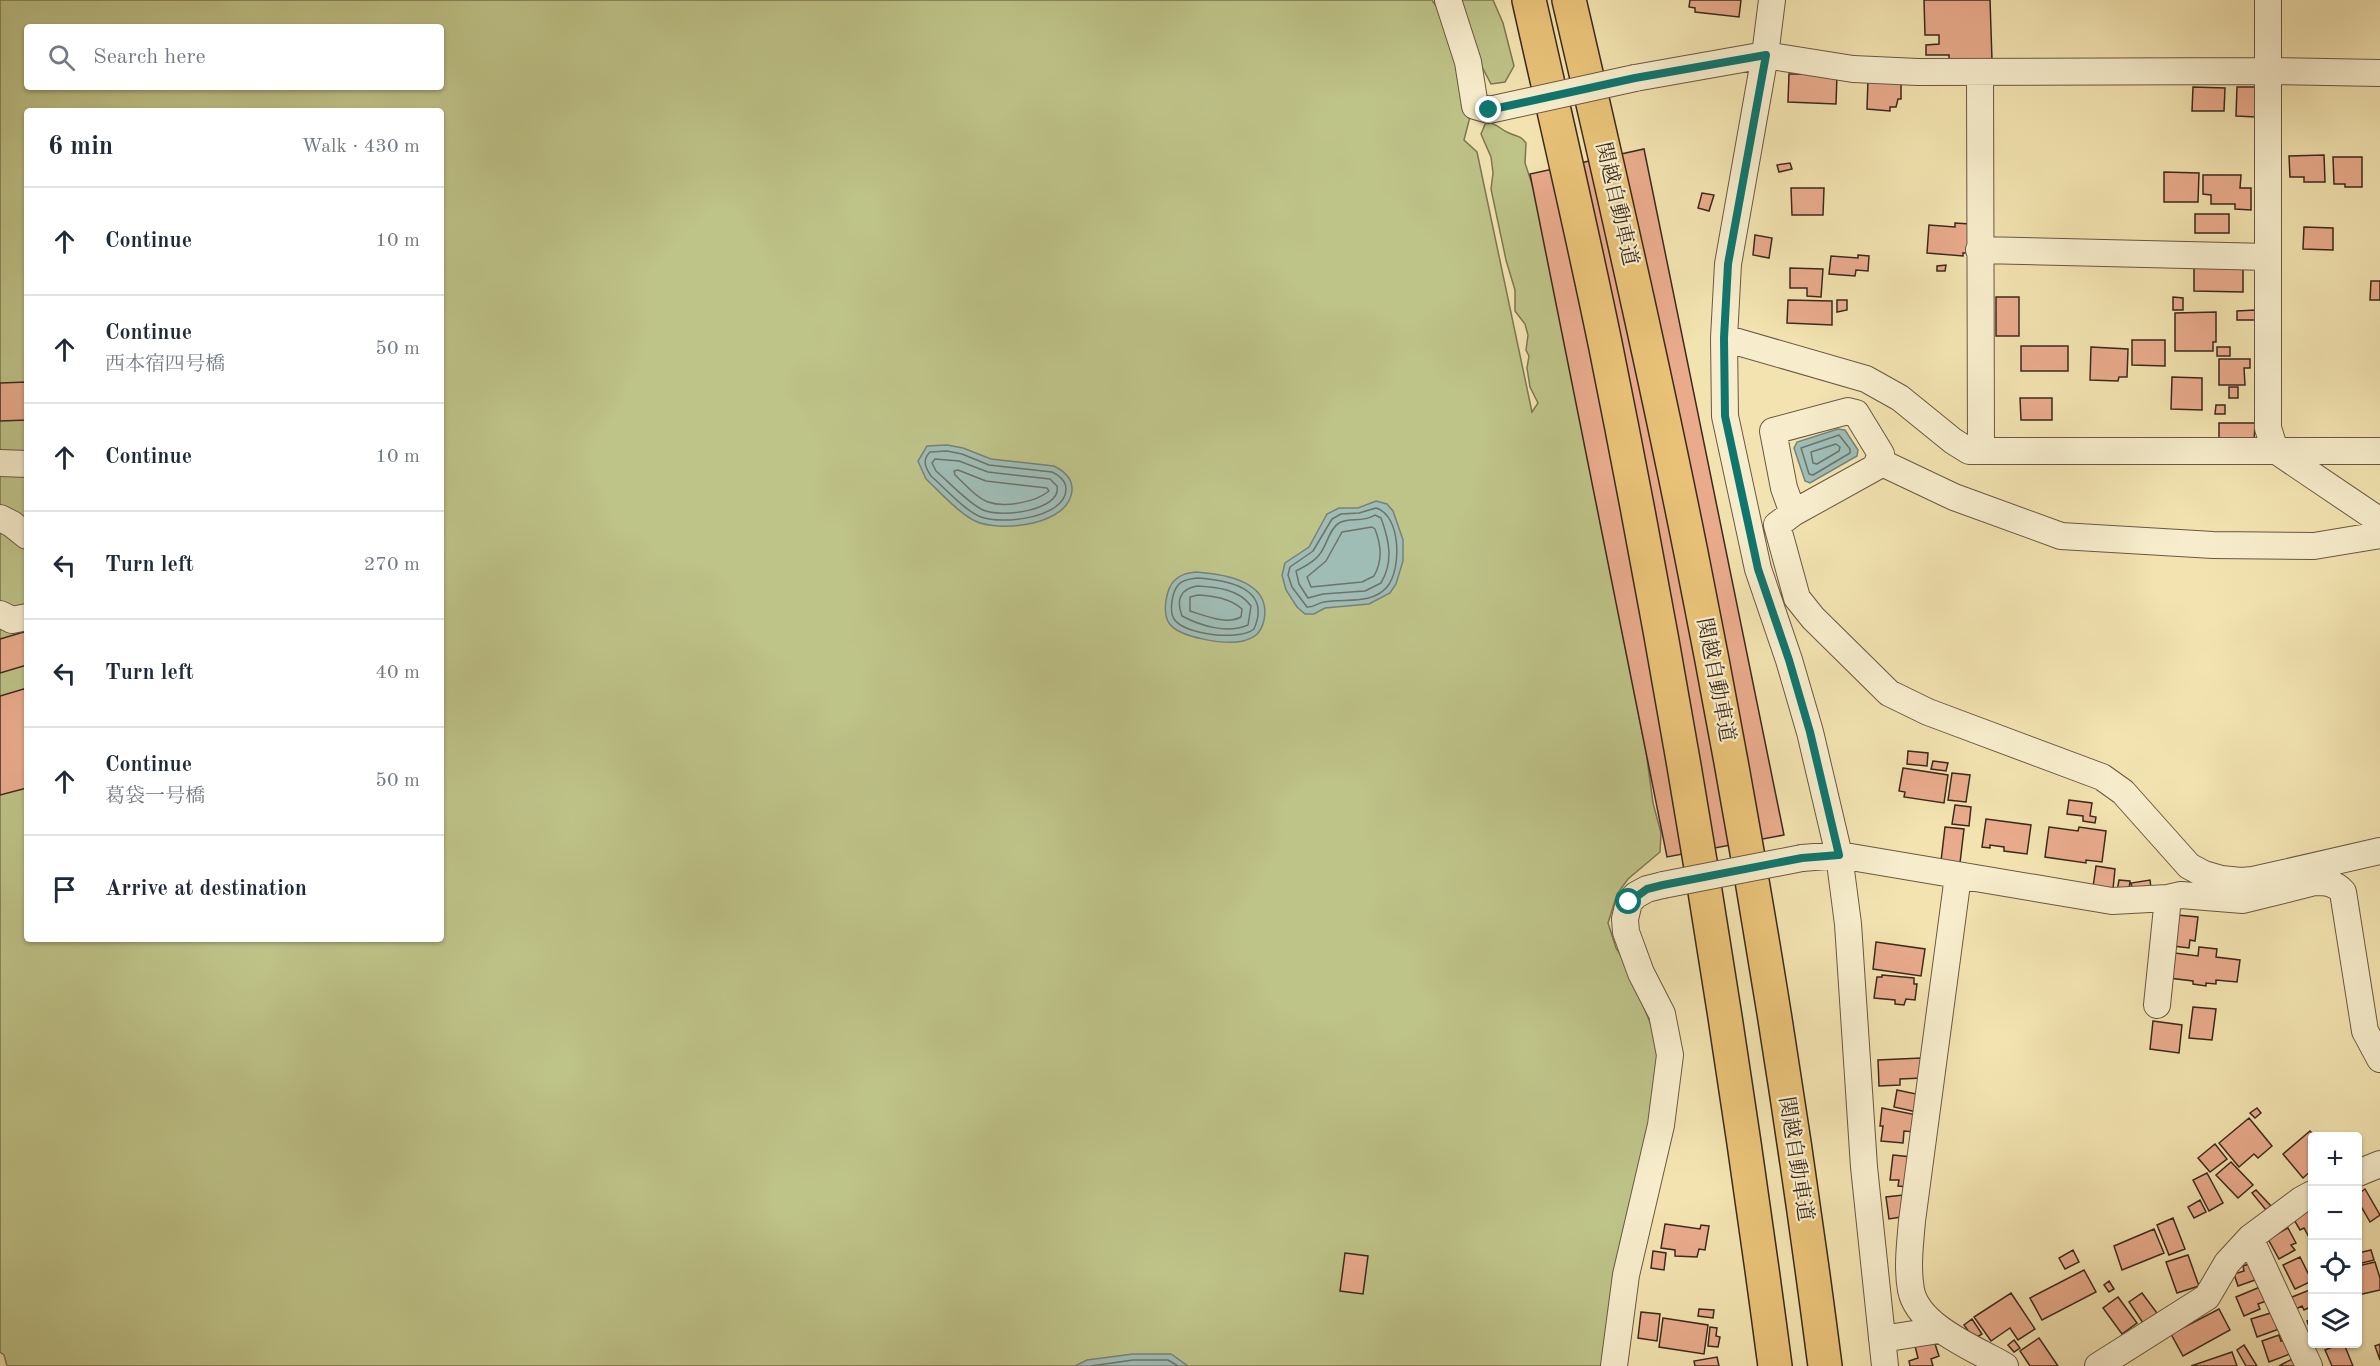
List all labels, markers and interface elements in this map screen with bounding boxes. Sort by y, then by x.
search box [24,24,444,90]
icon: search [45,41,78,74]
text: Search here [93,46,206,68]
route end [1475,96,1501,122]
text: 6 min [48,134,113,160]
text: Walk · 430 m [301,137,420,157]
street label: 関越自動車道 [1592,140,1642,268]
icon: ahead [48,225,81,258]
text: Continue [105,230,192,252]
text: 10 m [375,231,420,251]
text: Continue [105,322,192,344]
icon: ahead [48,333,81,366]
text: 50 m [375,339,420,359]
text: 西本宿四号橋 [105,355,225,375]
icon: ahead [48,441,81,474]
text: Continue [105,446,192,468]
text: 10 m [375,447,420,467]
icon: left [48,549,81,582]
text: Turn left [105,554,194,576]
text: 270 m [364,555,420,575]
street label: 関越自動車道 [1693,616,1739,744]
icon: left [48,657,81,690]
text: Turn left [105,662,194,684]
text: 40 m [375,663,420,683]
text: Continue [105,754,192,776]
icon: ahead [48,765,81,798]
text: 50 m [375,771,420,791]
text: 葛袋一号橋 [105,787,205,807]
icon: arrive [48,873,81,906]
text: Arrive at destination [105,878,307,900]
route start [1615,888,1641,914]
street label: 関越自動車道 [1775,1095,1817,1223]
map controls [2308,1132,2362,1348]
button: + [2308,1132,2362,1186]
button: − [2308,1186,2362,1240]
button: locate [2308,1240,2362,1294]
button: layers [2308,1294,2362,1348]

